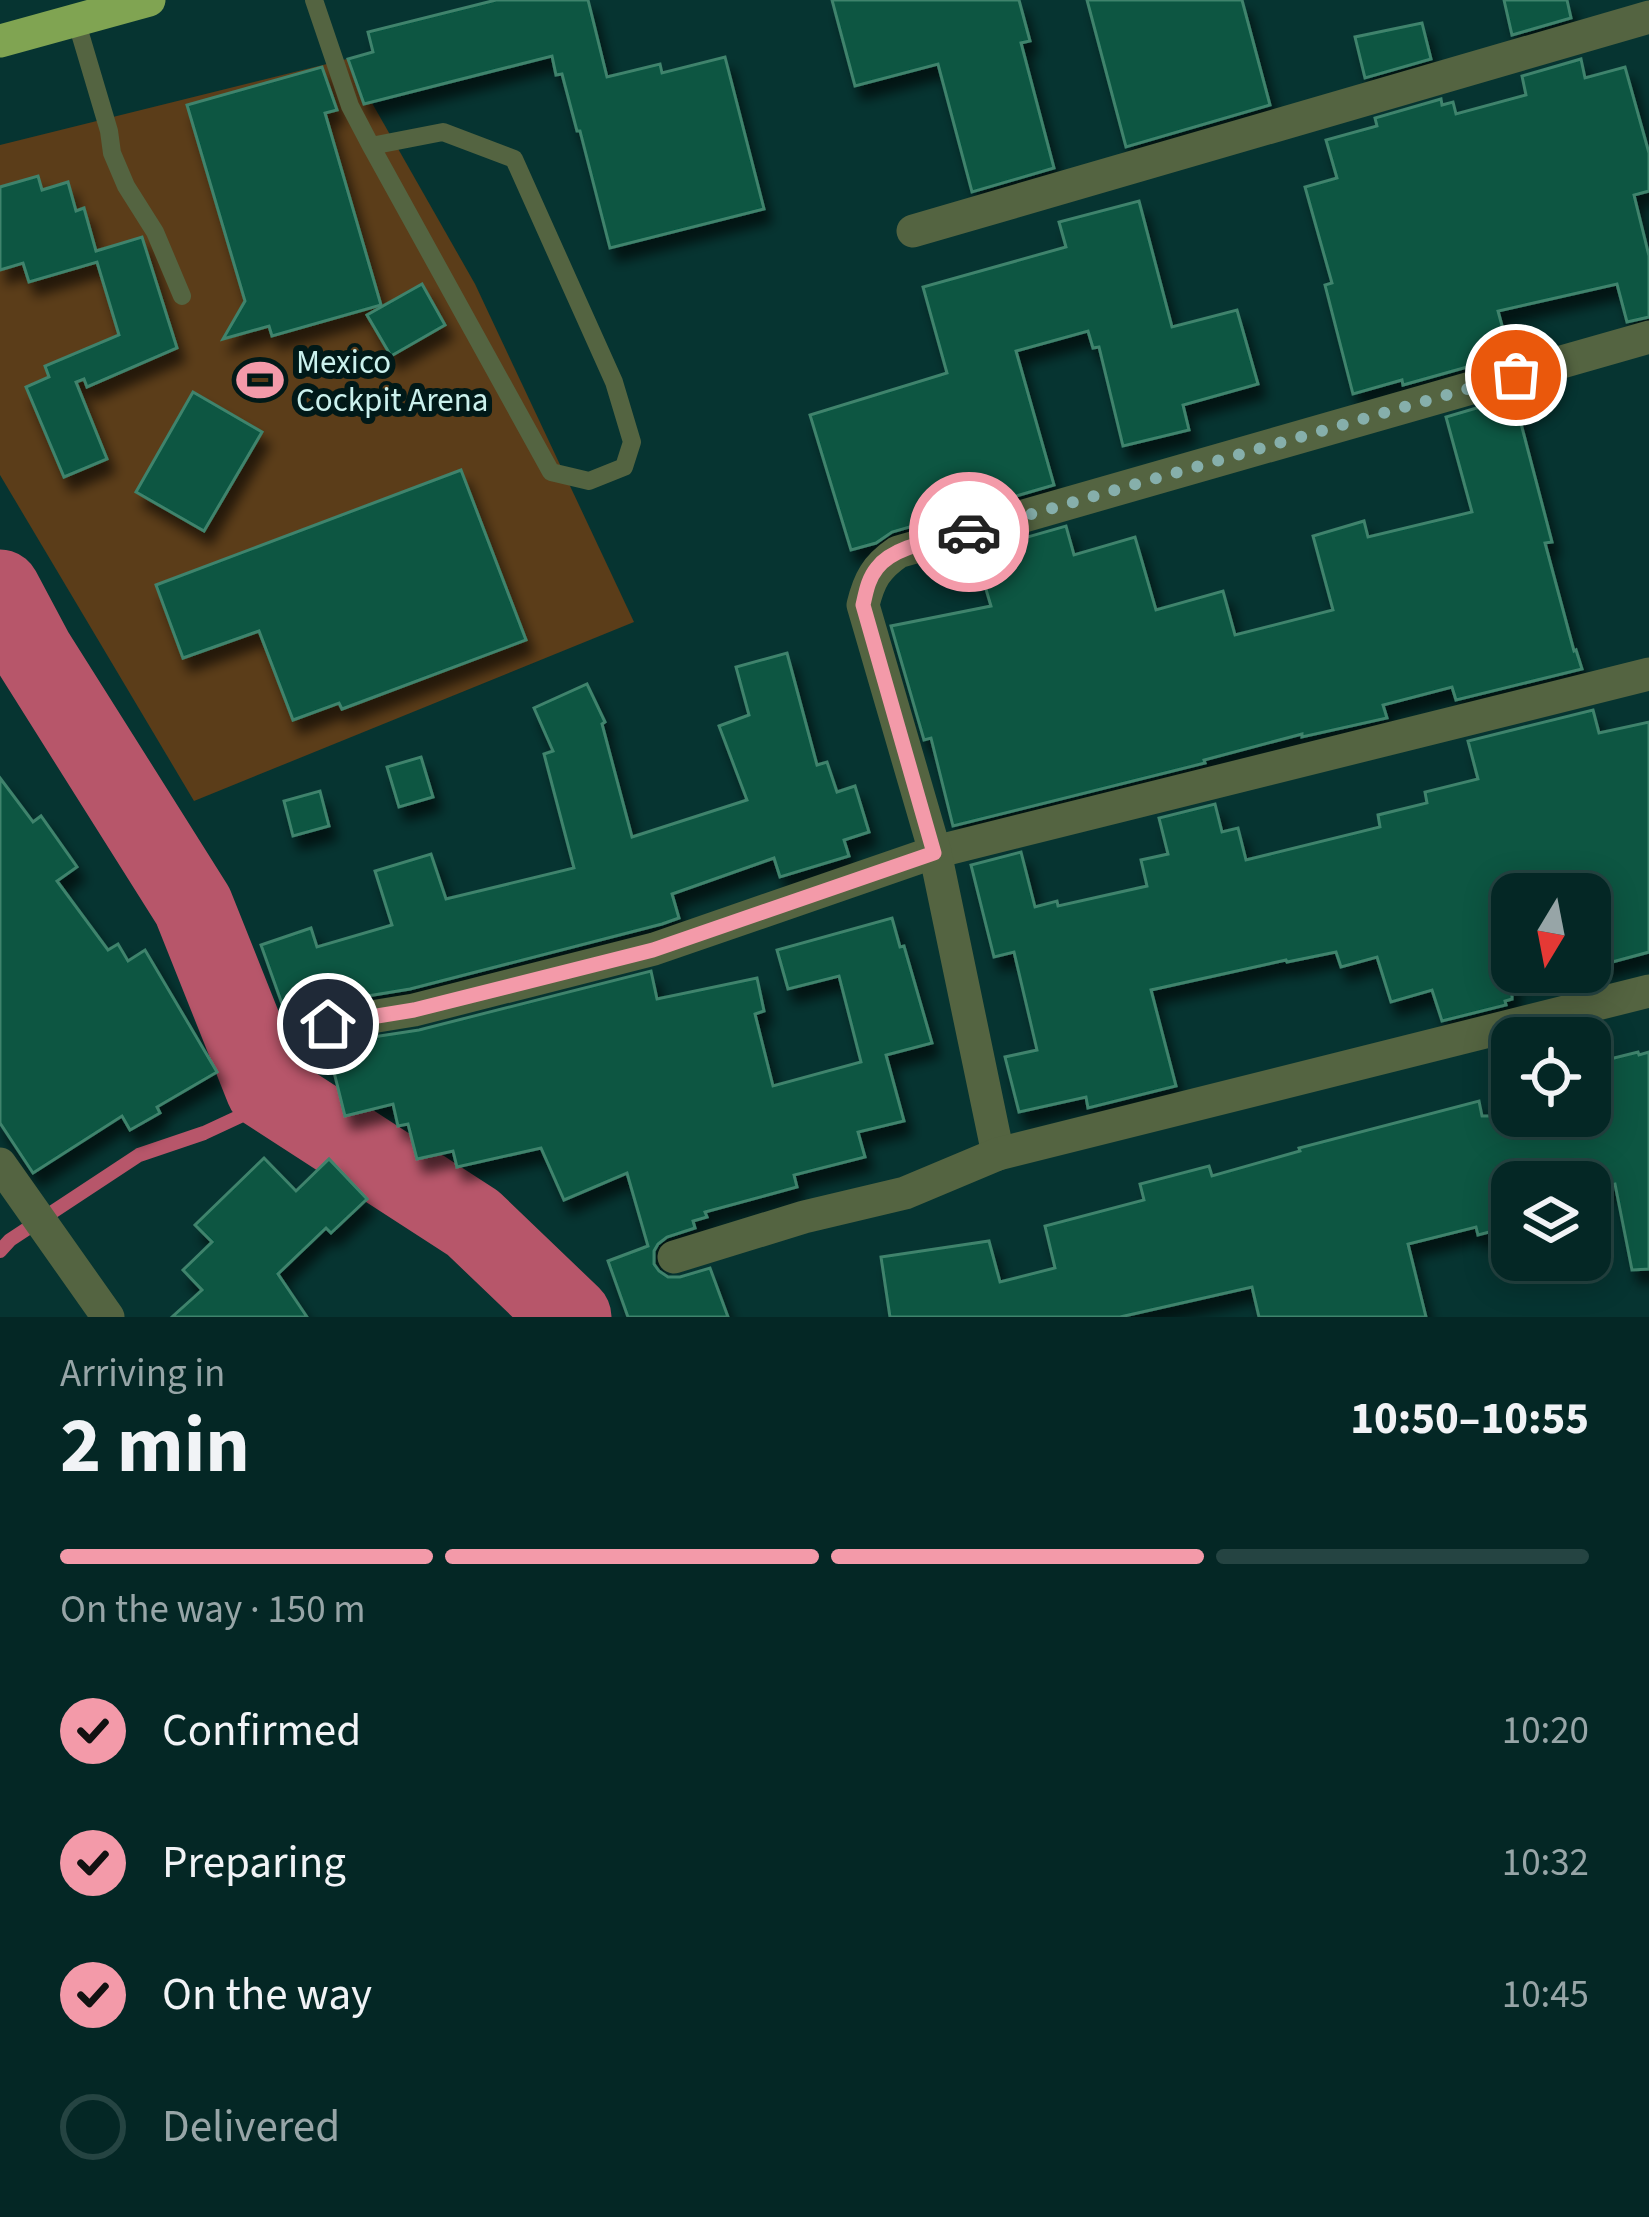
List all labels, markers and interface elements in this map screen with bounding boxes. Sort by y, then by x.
pin [1465,324,1567,426]
place label: Mexico Cockpit Arena [296,339,488,424]
icon: bag [1483,342,1549,408]
sports icon: Mexico Cockpit Arena [235,355,285,405]
courier [909,472,1029,592]
icon: car [936,499,1002,565]
north arrow [1491,873,1611,993]
map controls [1491,873,1611,1281]
pin [277,973,379,1075]
icon: home [295,991,361,1057]
button: locate [1491,1017,1611,1137]
button: layers [1491,1161,1611,1281]
text: Arriving in [60,1346,225,1402]
text: 10:50–10:55 [1350,1387,1589,1451]
text: 2 min [60,1391,250,1502]
text: On the way · 150 m [60,1582,366,1638]
icon: check [60,1698,126,1764]
text: Confirmed [162,1699,361,1763]
text: 10:20 [1502,1703,1589,1759]
icon: check [60,1830,126,1896]
text: Preparing [162,1831,346,1895]
text: 10:32 [1502,1835,1589,1891]
icon: check [60,1962,126,2028]
text: On the way [162,1963,372,2027]
text: 10:45 [1502,1967,1589,2023]
text: Delivered [162,2095,340,2159]

